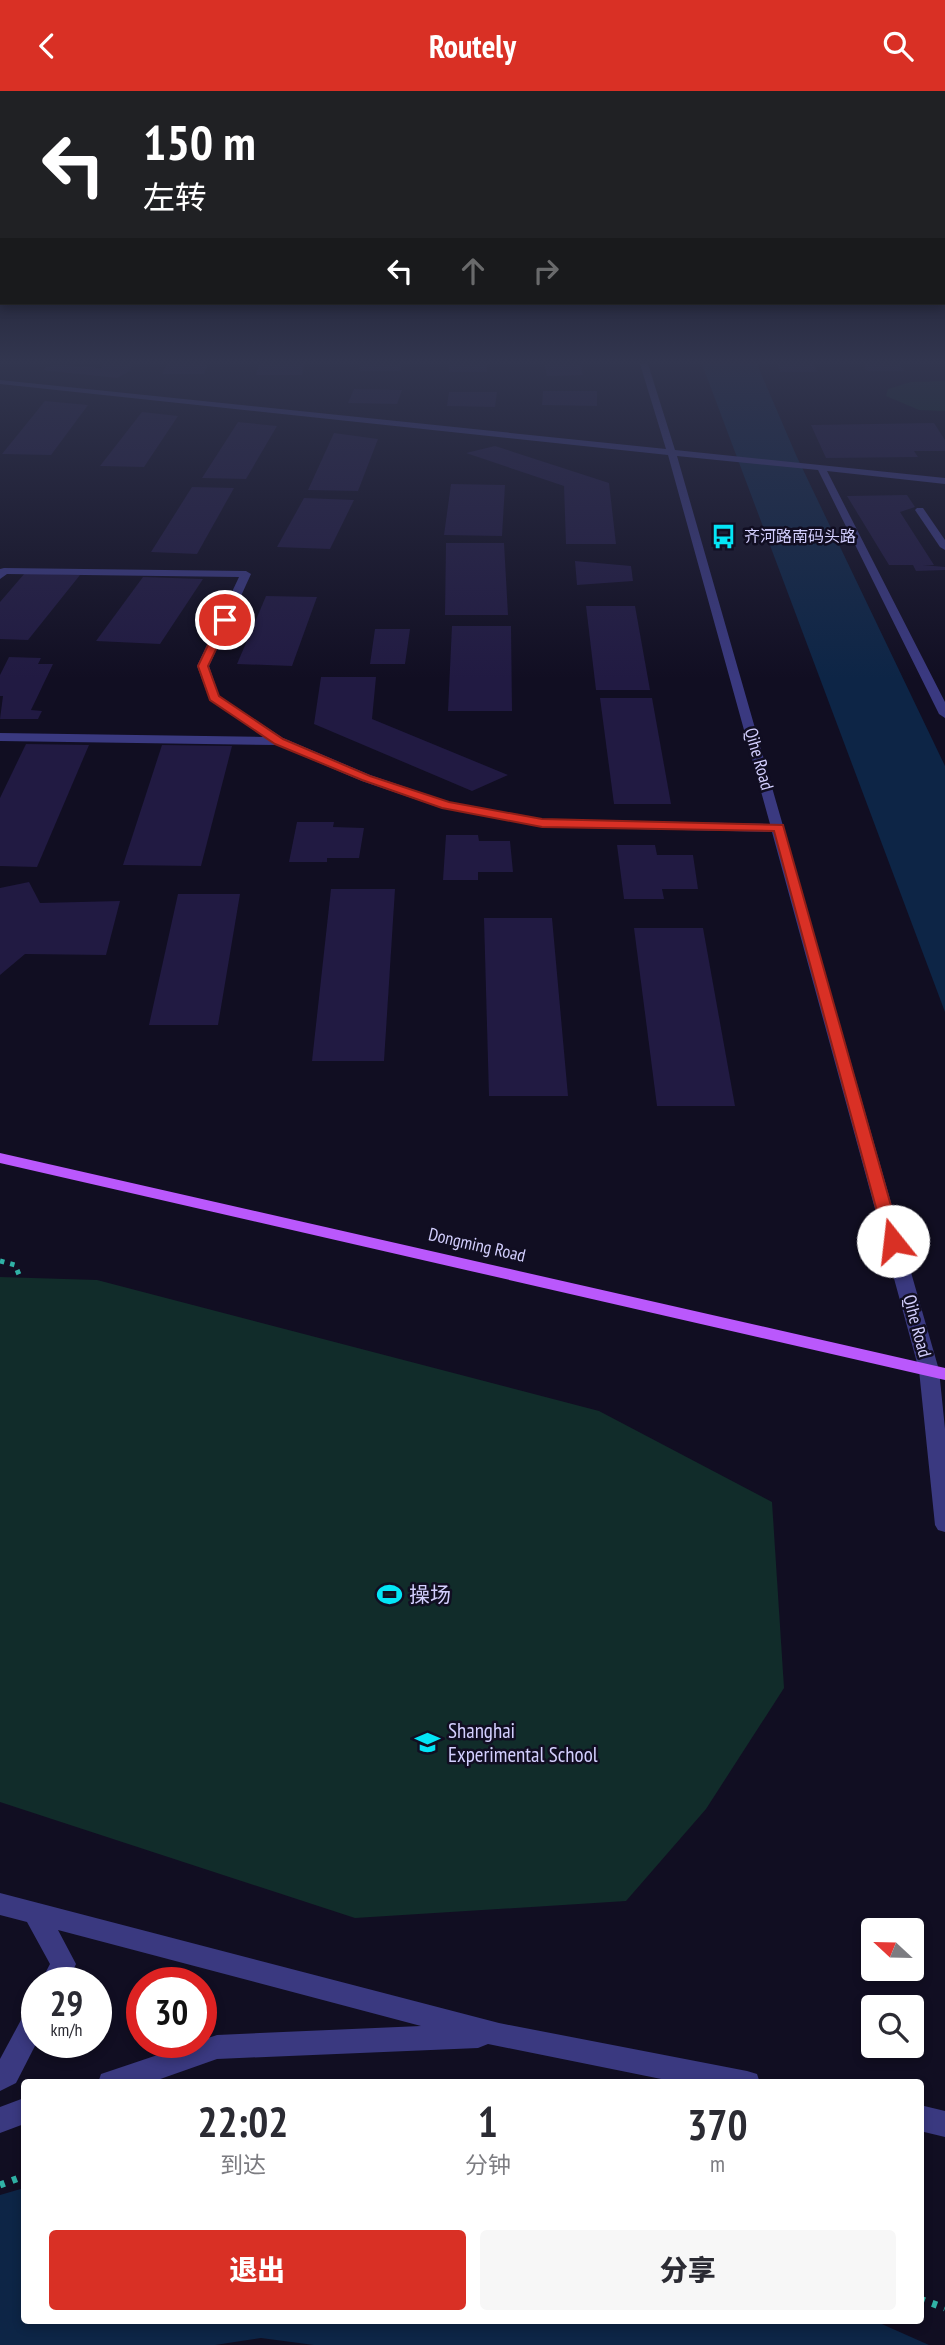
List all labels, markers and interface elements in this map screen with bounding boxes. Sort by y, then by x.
text: Routely [429,25,516,67]
icon: back [28,27,66,65]
icon: search [879,27,917,65]
text: 150 m [143,110,256,174]
icon: left [28,119,119,210]
text: 左转 [143,176,207,218]
icon: left [381,252,419,290]
icon: ahead [454,252,492,290]
icon: right [527,252,565,290]
bus stop icon: 齐河路南码头路 [710,522,738,550]
place label: 齐河路南码头路 [744,526,856,546]
pin [195,590,255,650]
icon: arrive [206,601,244,639]
street label: Qihe Road [740,725,779,793]
position arrow [856,1204,930,1278]
street label: Dongming Road [426,1222,528,1267]
street label: Qihe Road [898,1292,937,1360]
sports icon: 操场 [375,1581,403,1609]
place label: 操场 [409,1581,451,1608]
place label: Shanghai Experimental School [448,1717,598,1768]
school or university icon: Shanghai Experimental School [414,1729,442,1757]
north arrow [861,1918,924,1981]
map controls [861,1918,924,2058]
speed limit sign: 30 [126,1967,217,2058]
text: 29 [50,1980,83,2026]
button: search [861,1995,924,2058]
text: km/h [51,2018,82,2041]
text: 22:02 [197,2094,288,2149]
text: 1 [478,2094,498,2149]
text: 370 [687,2097,748,2152]
text: m [710,2149,725,2178]
text: 到达 [220,2150,266,2179]
text: 分钟 [465,2150,511,2179]
button: 退出 [49,2230,466,2310]
button: 分享 [480,2230,896,2310]

